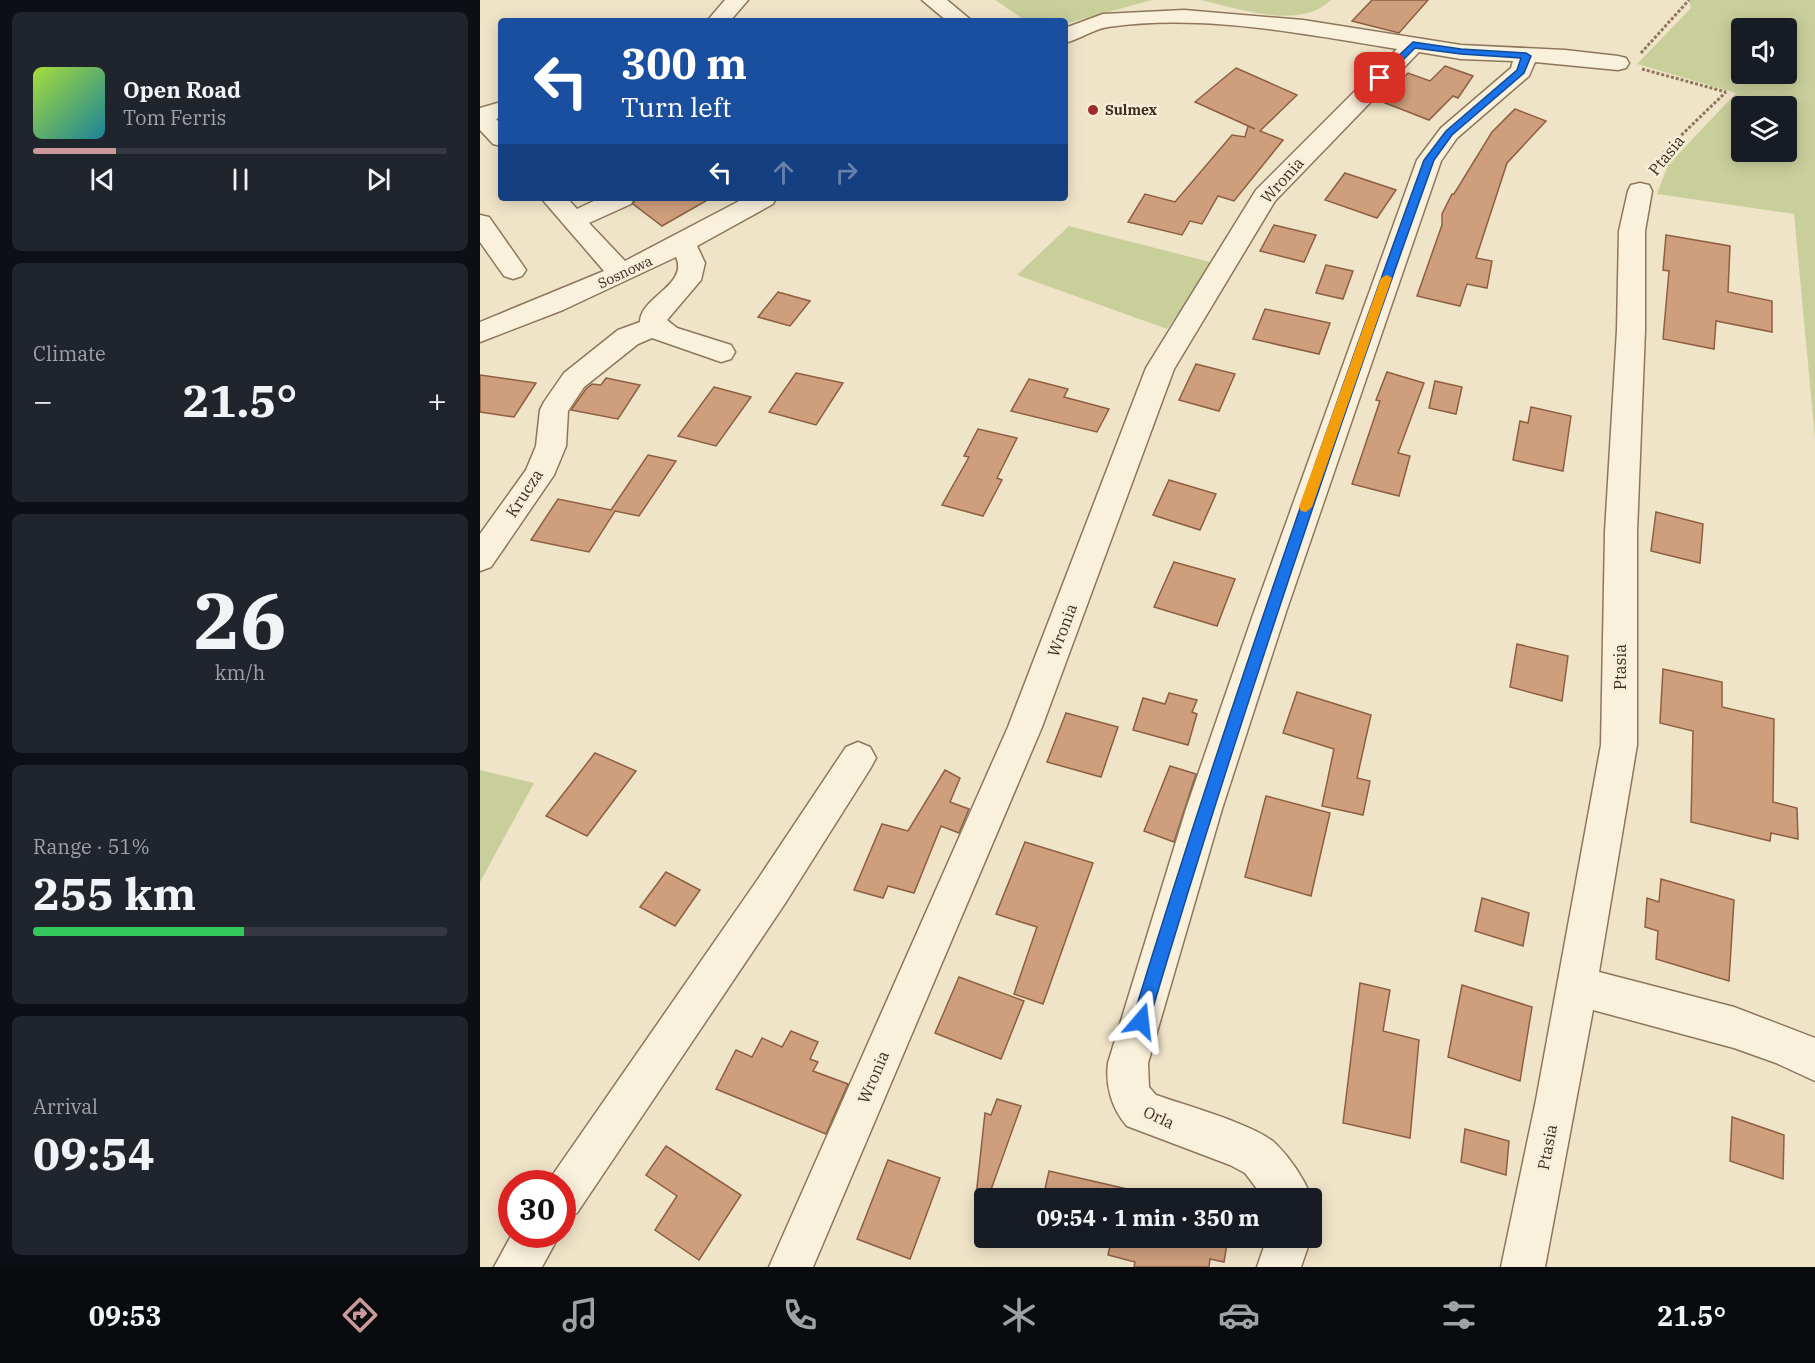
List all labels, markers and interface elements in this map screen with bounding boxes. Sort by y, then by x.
map controls [1731,18,1797,162]
button: sound [1731,18,1797,84]
text: 300 m [621,36,747,91]
icon: left [522,42,600,120]
pin [1354,52,1405,103]
icon: arrive [1363,61,1396,94]
text: Open Road [123,75,241,104]
text: Turn left [621,89,732,124]
button: layers [1731,96,1797,162]
place label: Sulmex [1105,101,1158,119]
marker: Sulmex [1086,103,1100,117]
text: Tom Ferris [123,104,226,131]
street label: Ptasia [1644,131,1688,179]
street label: Wronia [1256,153,1308,207]
icon: left [704,156,737,189]
icon: ahead [767,156,800,189]
icon: right [830,156,863,189]
icon: previous [86,163,119,196]
icon: pause [224,163,257,196]
icon: next [362,163,395,196]
street label: Sosnowa [595,251,655,292]
text: Climate [33,340,106,367]
text: 21.5° [183,371,297,429]
text: − [33,379,53,422]
text: + [427,379,447,422]
street label: Krucza [501,465,547,521]
text: 26 [193,569,287,670]
street label: Wronia [1043,600,1081,659]
street label: Ptasia [1610,644,1630,690]
text: km/h [215,659,265,686]
text: Range · 51% [33,833,150,860]
text: 255 km [33,864,196,922]
position arrow [1109,989,1173,1053]
street label: Wronia [853,1047,893,1106]
text: Arrival [33,1093,98,1120]
street label: Orla [1140,1101,1178,1133]
street label: Ptasia [1533,1122,1561,1171]
text: 09:54 [33,1124,155,1182]
speed limit sign: 30 [498,1170,576,1248]
text: 09:54 · 1 min · 350 m [1036,1203,1260,1232]
icon: directions [339,1294,381,1336]
icon: music [559,1294,601,1336]
icon: phone [779,1294,821,1336]
icon: climate [998,1294,1040,1336]
icon: car [1218,1294,1260,1336]
icon: filters [1438,1294,1480,1336]
text: 09:53 [89,1298,162,1333]
text: 21.5° [1657,1298,1726,1333]

